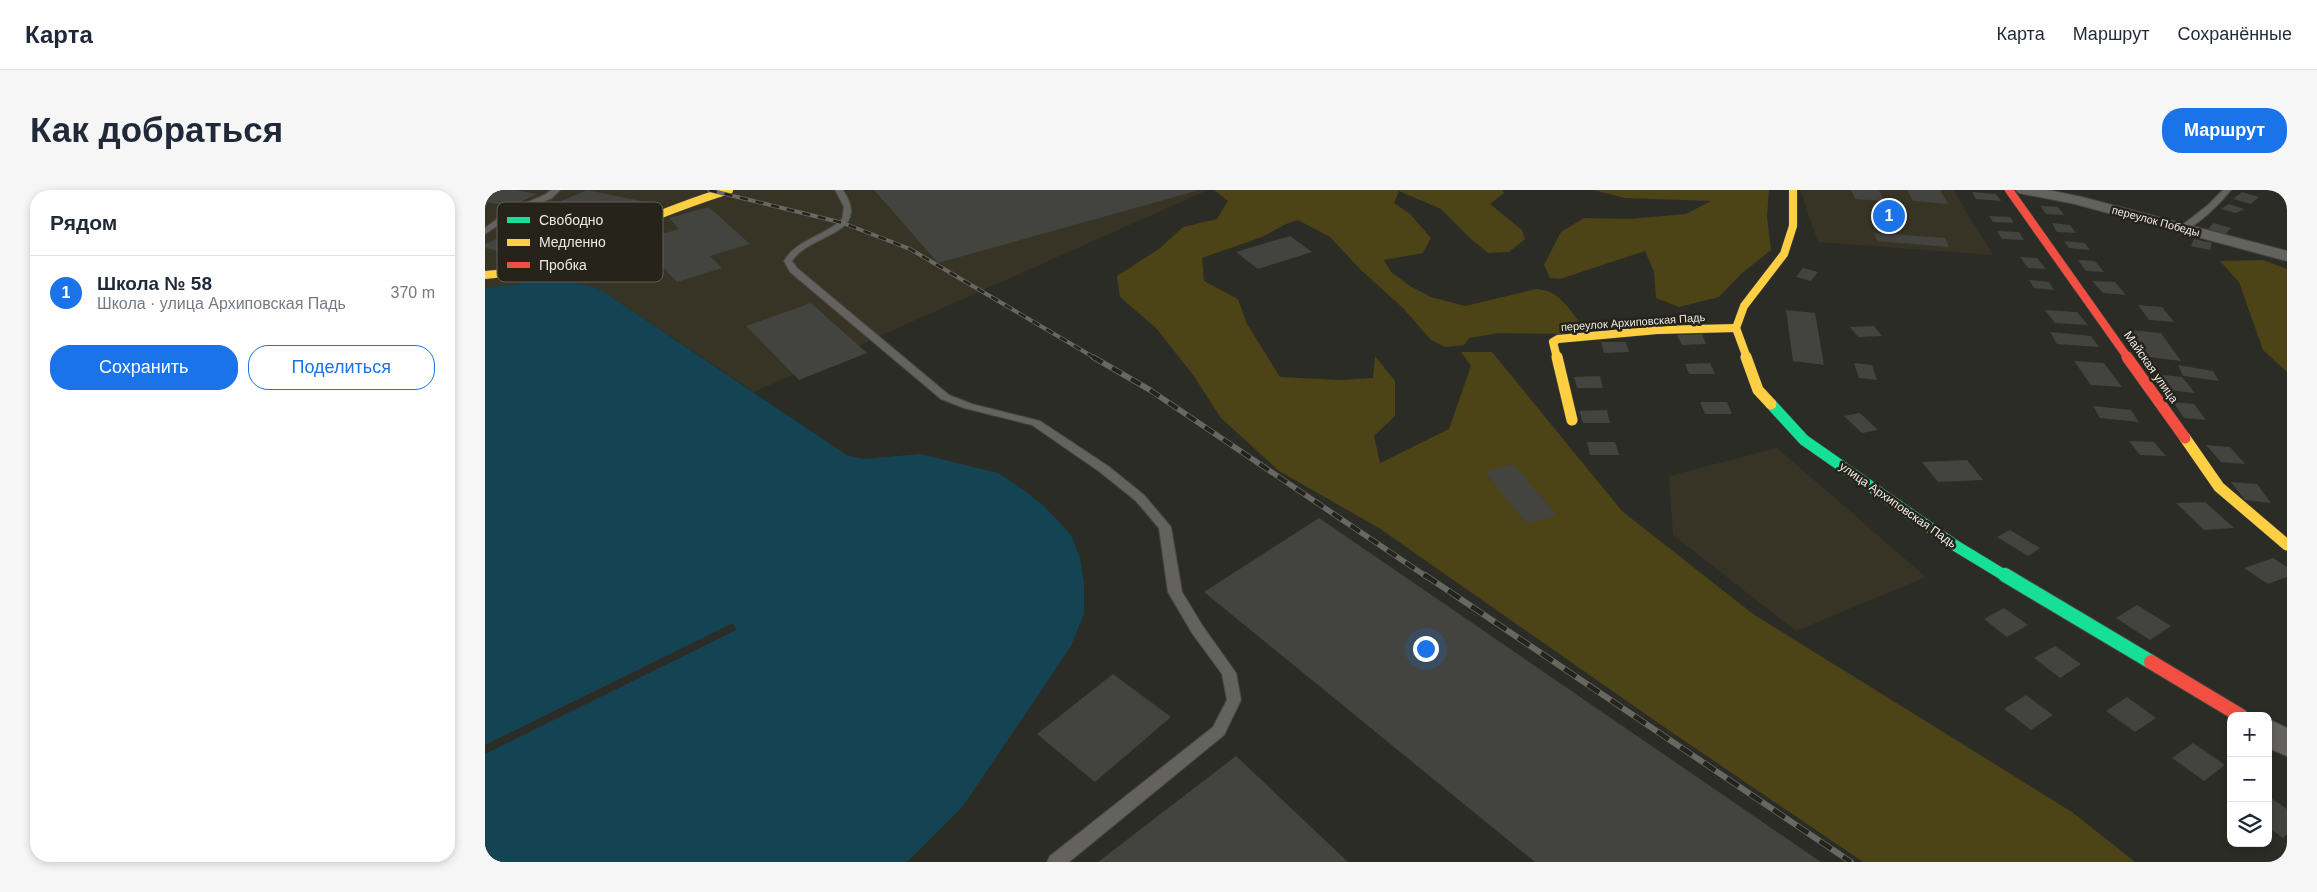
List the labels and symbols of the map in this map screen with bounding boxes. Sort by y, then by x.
pin: 1 [1873,197,1905,235]
legend [497,202,663,282]
street label: переулок Победы [2111,204,2201,239]
text: Свободно [539,212,604,228]
text: Медленно [539,234,606,250]
text: Пробка [539,257,587,273]
street label: переулок Архиповская Падь [1560,311,1706,333]
street label: Майская улица [2121,328,2181,406]
street label: улица Архиповская Падь [1837,459,1959,551]
your location [1413,636,1439,662]

